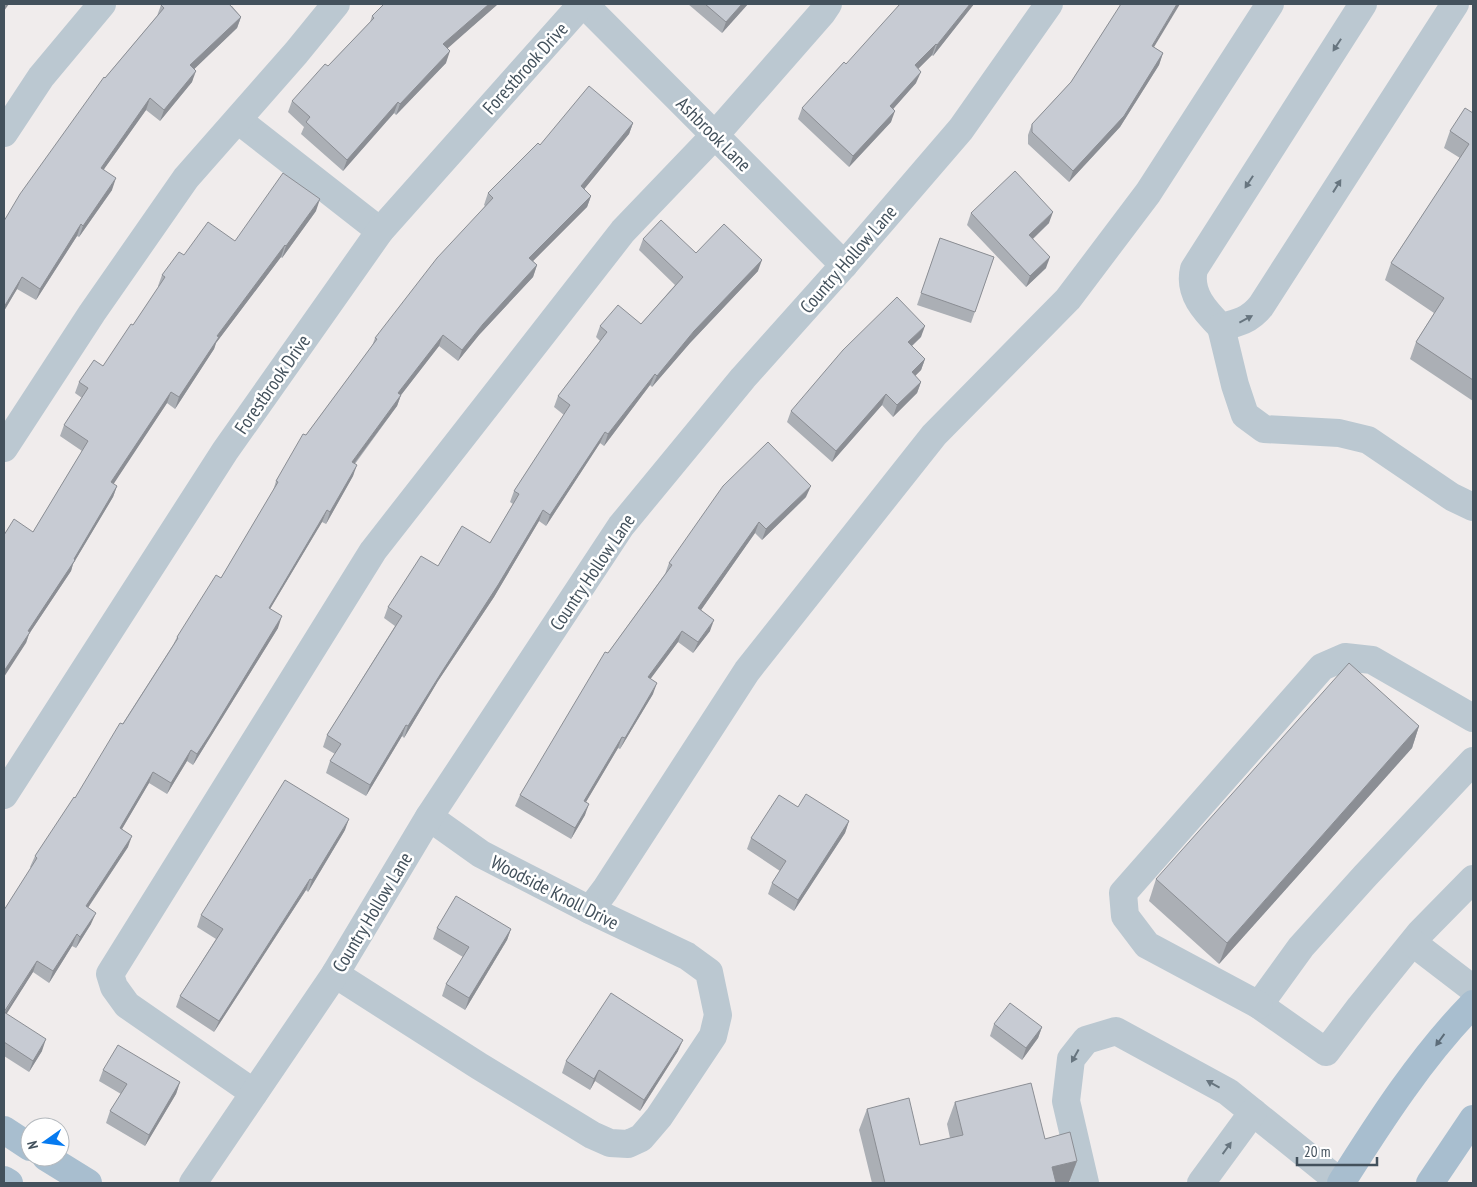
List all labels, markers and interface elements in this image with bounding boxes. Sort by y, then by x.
street label: Forestbrook Drive [477,17,573,119]
one-way arrow [1332,38,1342,51]
street label: Ashbrook Lane [672,92,757,177]
one-way arrow [1244,175,1254,188]
one-way arrow [1333,180,1342,193]
street label: Country Hollow Lane [794,200,902,318]
one-way arrow [1238,315,1253,323]
street label: Forestbrook Drive [229,329,315,438]
street label: Country Hollow Lane [544,509,640,635]
street label: Country Hollow Lane [327,848,417,976]
street label: Woodside Knoll Drive [487,849,623,935]
one-way arrow [1435,1033,1446,1046]
one-way arrow [1070,1050,1079,1063]
one-way arrow [1206,1080,1220,1088]
north arrow [20,1117,70,1167]
scale bar [1297,1134,1377,1166]
text: N [23,1139,42,1151]
one-way arrow [1222,1141,1232,1155]
text: 20 m [1304,1142,1330,1161]

